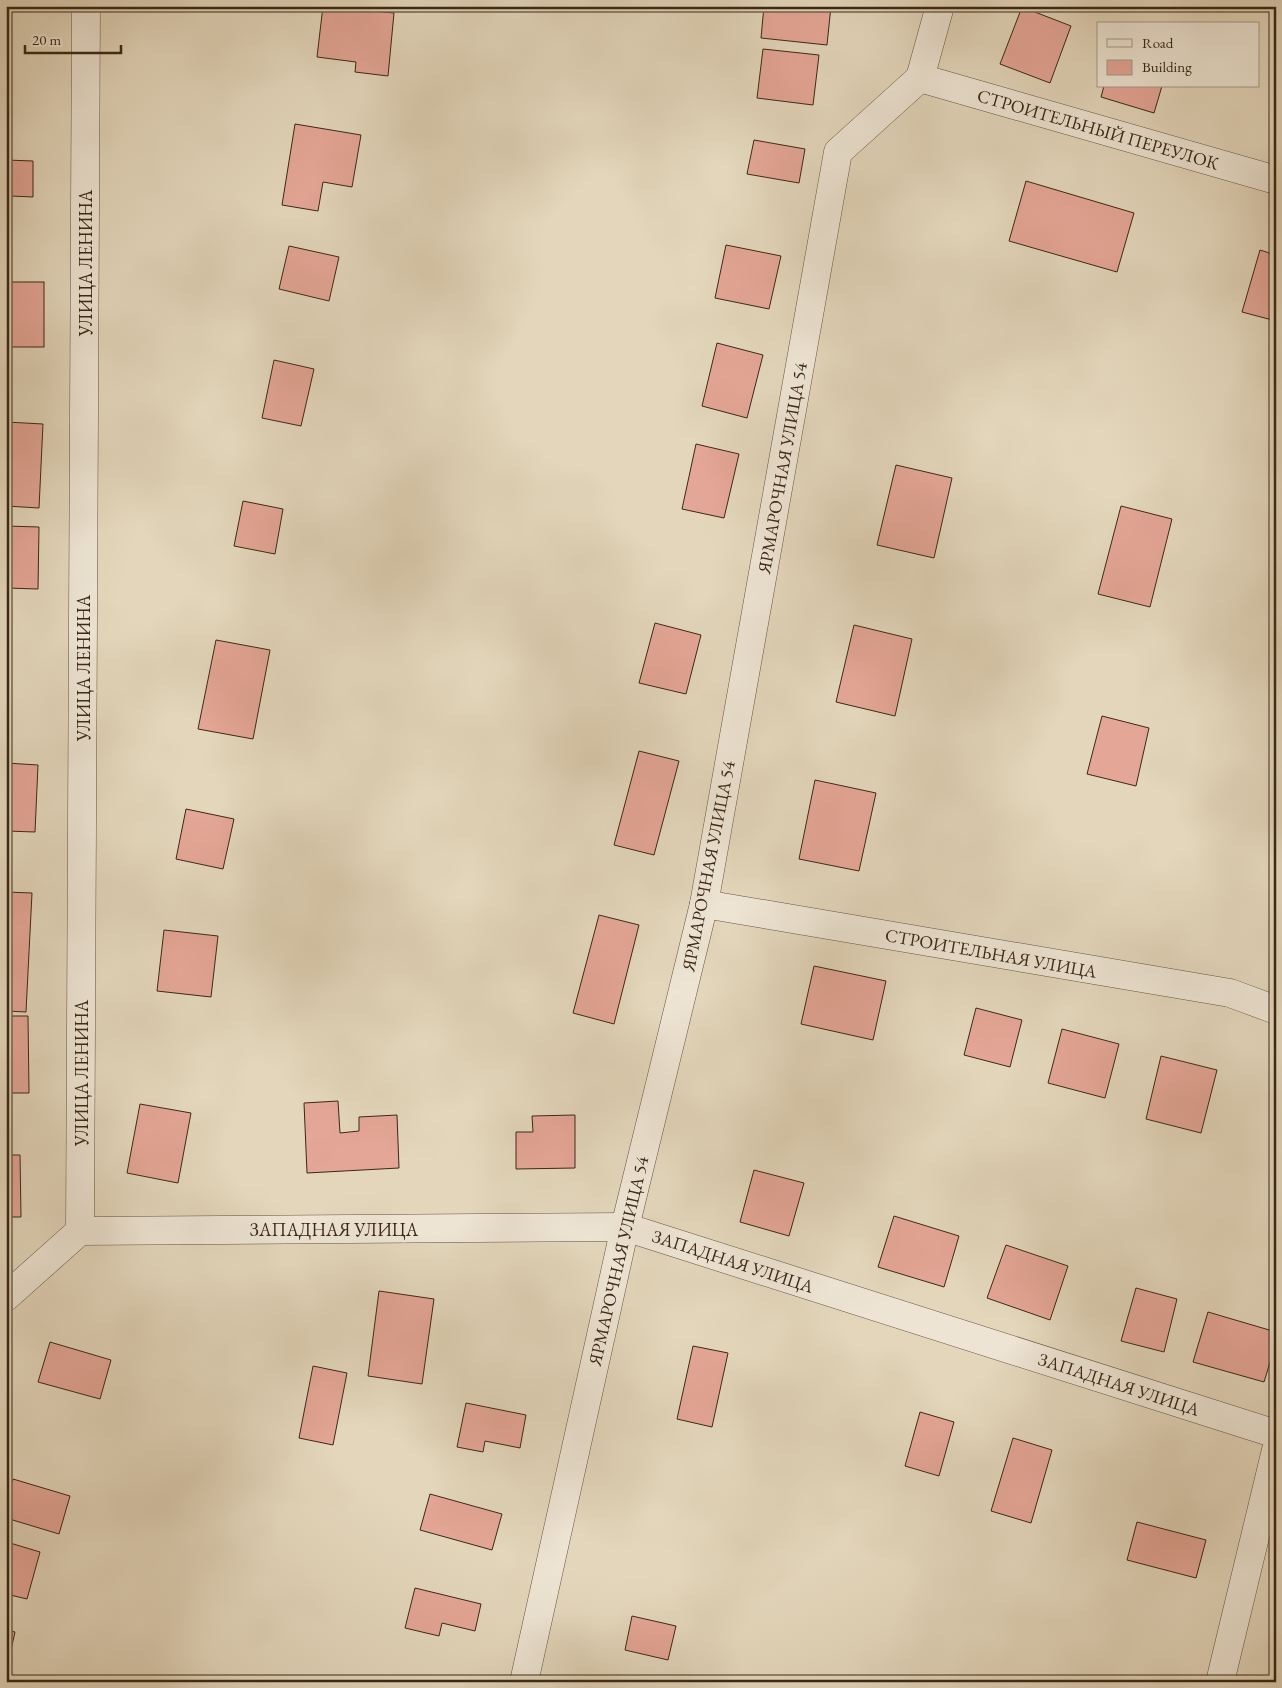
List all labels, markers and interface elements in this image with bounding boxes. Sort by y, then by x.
scale bar [25,22,121,54]
legend [1097,22,1260,88]
text: 20 m [32,30,61,49]
text: Road [1142,33,1174,52]
text: Building [1142,57,1192,76]
street label: СТРОИТЕЛЬНЫЙ ПЕРЕУЛОК [975,83,1221,175]
street label: УЛИЦА ЛЕНИНА [74,189,97,337]
street label: ЯРМАРОЧНАЯ УЛИЦА 54 [752,360,812,576]
street label: УЛИЦА ЛЕНИНА [72,594,95,742]
street label: ЯРМАРОЧНАЯ УЛИЦА 54 [676,758,740,974]
street label: СТРОИТЕЛЬНАЯ УЛИЦА [883,923,1099,983]
street label: УЛИЦА ЛЕНИНА [70,999,93,1147]
street label: ЯРМАРОЧНАЯ УЛИЦА 54 [582,1154,653,1369]
street label: ЗАПАДНАЯ УЛИЦА [250,1218,419,1241]
street label: ЗАПАДНАЯ УЛИЦА [649,1224,817,1298]
street label: ЗАПАДНАЯ УЛИЦА [1035,1347,1203,1421]

